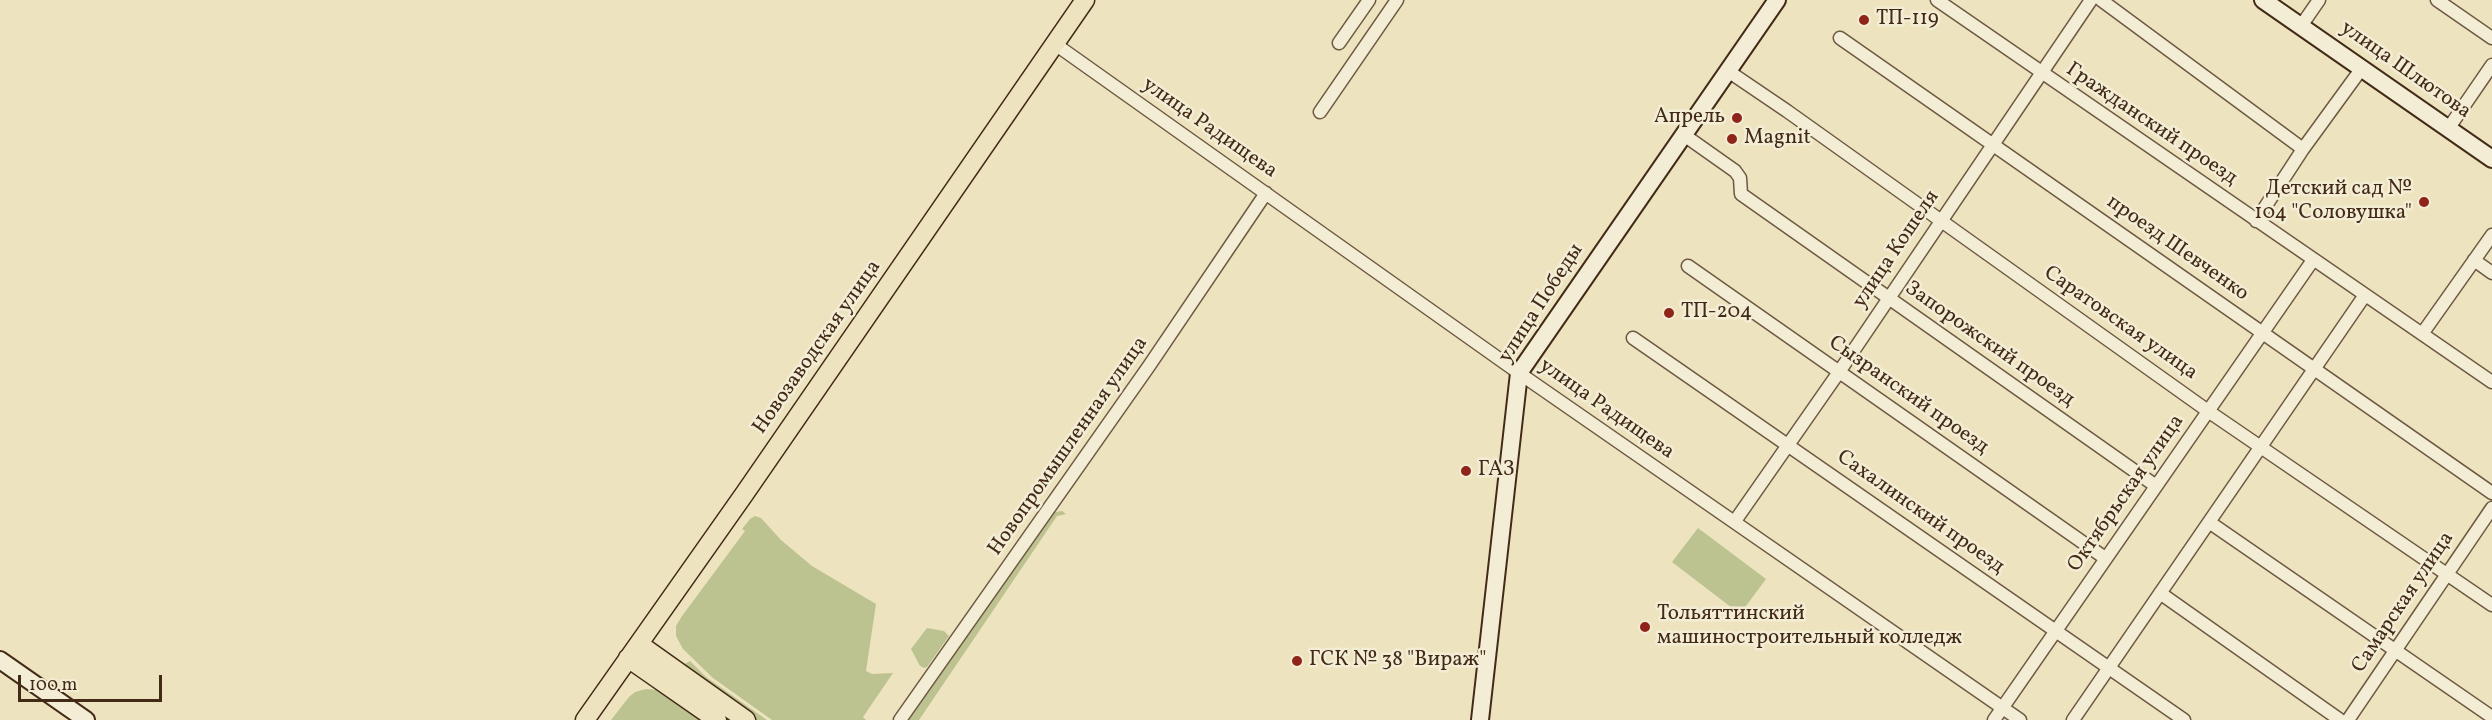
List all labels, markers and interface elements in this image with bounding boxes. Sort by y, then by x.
place label: ТП-119 [1876,7,1939,33]
marker: ТП-119 [1857,13,1871,27]
street label: улица Шлютова [2335,17,2475,125]
street label: Гражданский проезд [2060,58,2242,192]
street label: улица Радищева [1137,73,1281,185]
place label: Апрель [1654,105,1725,131]
marker: Апрель [1730,111,1744,125]
place label: Magnit [1744,126,1811,152]
marker: Magnit [1725,132,1739,146]
place label: Детский сад № 104 "Соловушка" [2254,177,2412,227]
street label: улица Кошеля [1848,186,1946,314]
street label: проезд Шевченко [2101,191,2253,307]
marker: Детский сад № 104 "Соловушка" [2417,195,2431,209]
street label: улица Победы [1494,240,1590,368]
street label: Новозаводская улица [748,256,888,440]
street label: Саратовская улица [2038,261,2202,387]
street label: Запорожский проезд [1899,277,2079,413]
place label: ТП-204 [1681,300,1752,326]
marker: ТП-204 [1662,306,1676,320]
street label: Сызранский проезд [1823,331,1993,461]
street label: Новопромышленная улица [984,333,1154,561]
street label: улица Радищева [1534,354,1678,466]
street label: Октябрьская улица [2063,411,2191,577]
street label: Сахалинский проезд [1831,446,2009,580]
place label: ГАЗ [1478,458,1515,484]
marker: ГАЗ [1459,464,1473,478]
street label: Самарская улица [2347,528,2461,678]
place label: Тольяттинский машиностроительный колледж [1657,602,1962,652]
marker: Тольяттинский машиностроительный колледж [1638,620,1652,634]
place label: ГСК № 38 "Вираж" [1309,648,1486,674]
marker: ГСК № 38 "Вираж" [1290,654,1304,668]
scale bar [21,663,165,701]
text: 100 m [29,673,78,698]

